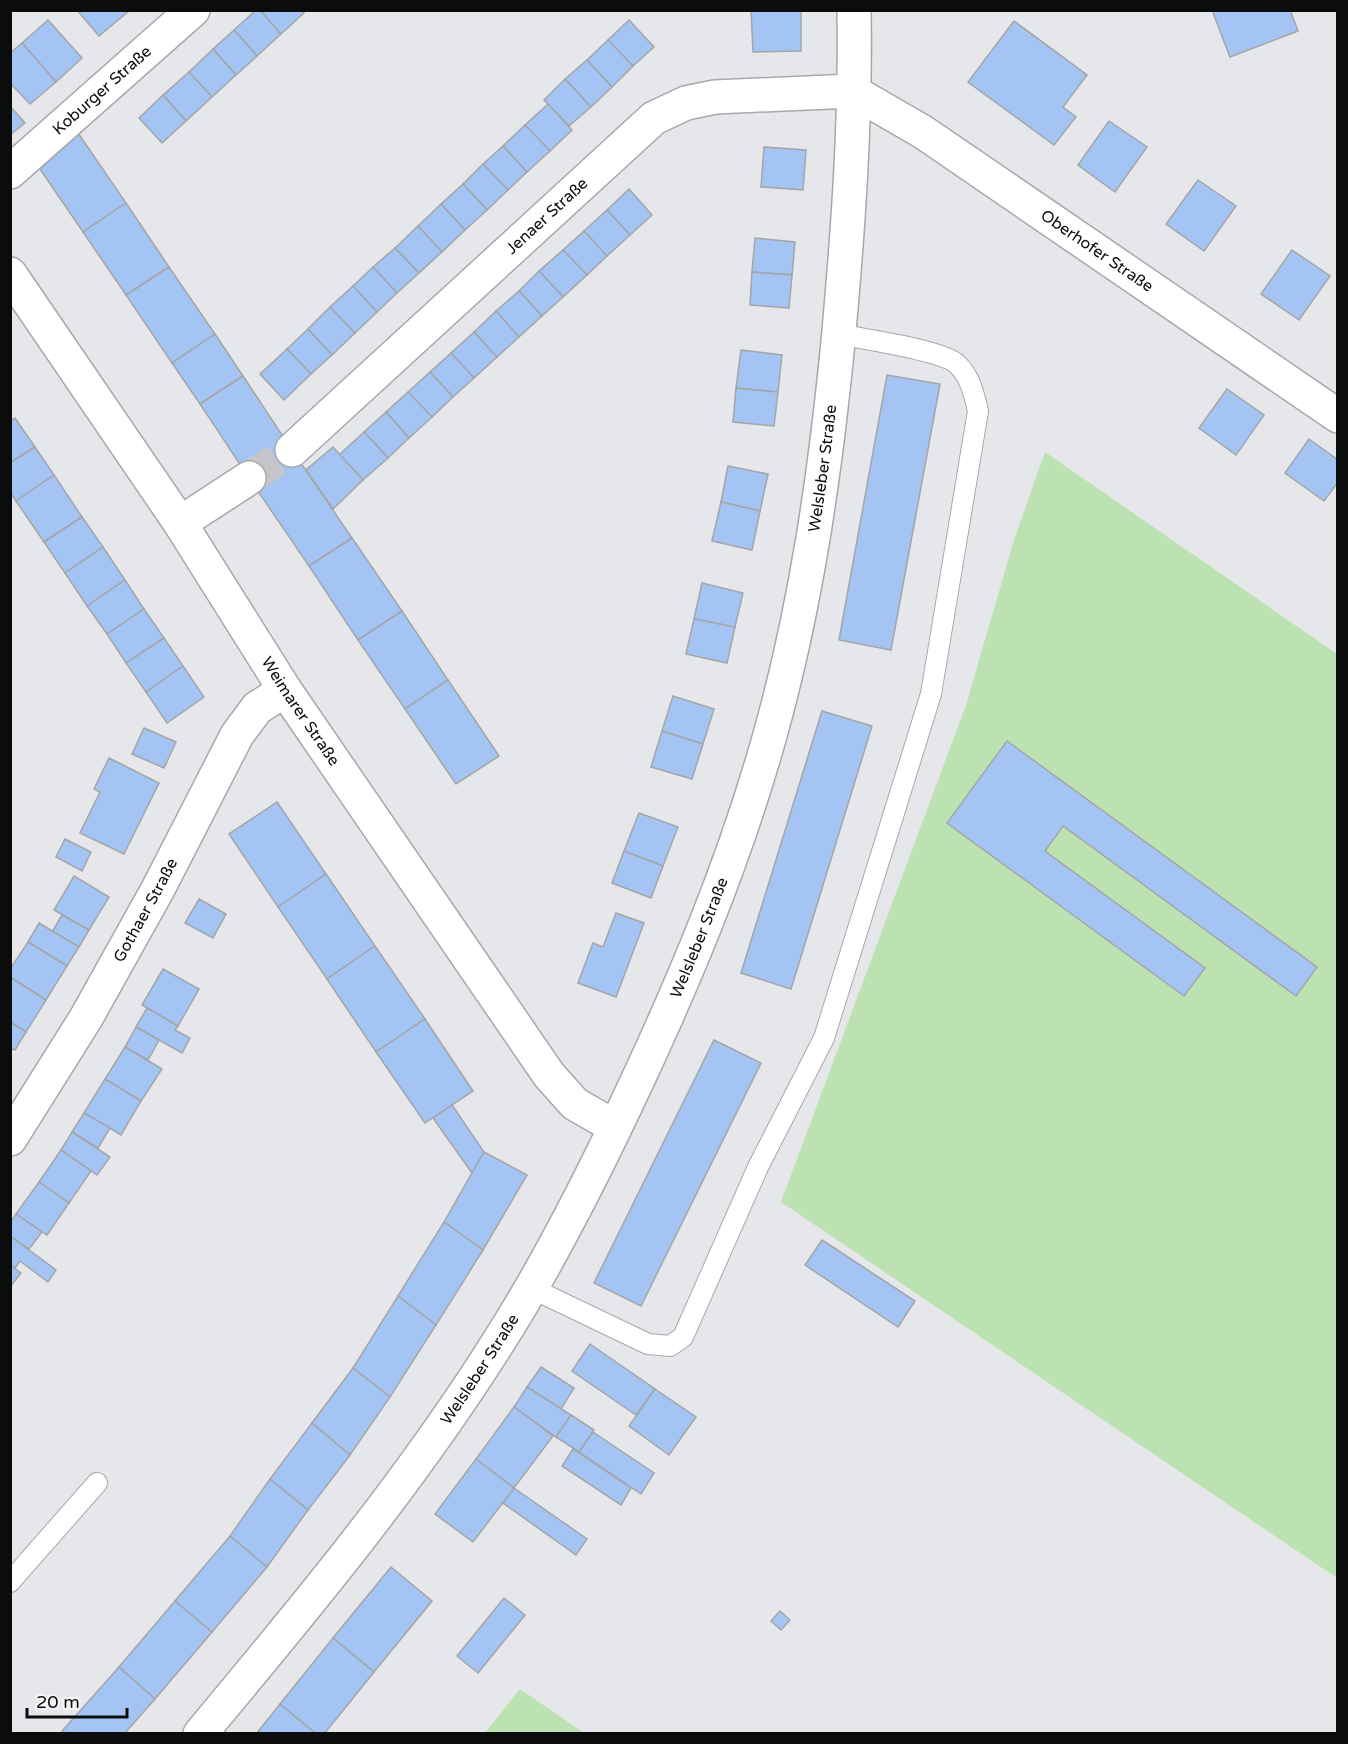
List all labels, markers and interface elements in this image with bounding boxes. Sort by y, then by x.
street label: Koburger Straße [49,41,156,139]
street label: Jenaer Straße [502,174,592,259]
street label: Oberhofer Straße [1037,205,1157,297]
street label: Welsleber Straße [804,404,841,533]
street label: Weimarer Straße [257,653,344,770]
street label: Gothaer Straße [109,855,182,966]
street label: Welsleber Straße [666,875,733,1001]
street label: Welsleber Straße [436,1310,523,1429]
scale bar [27,1681,128,1719]
text: 20 m [36,1691,80,1713]

